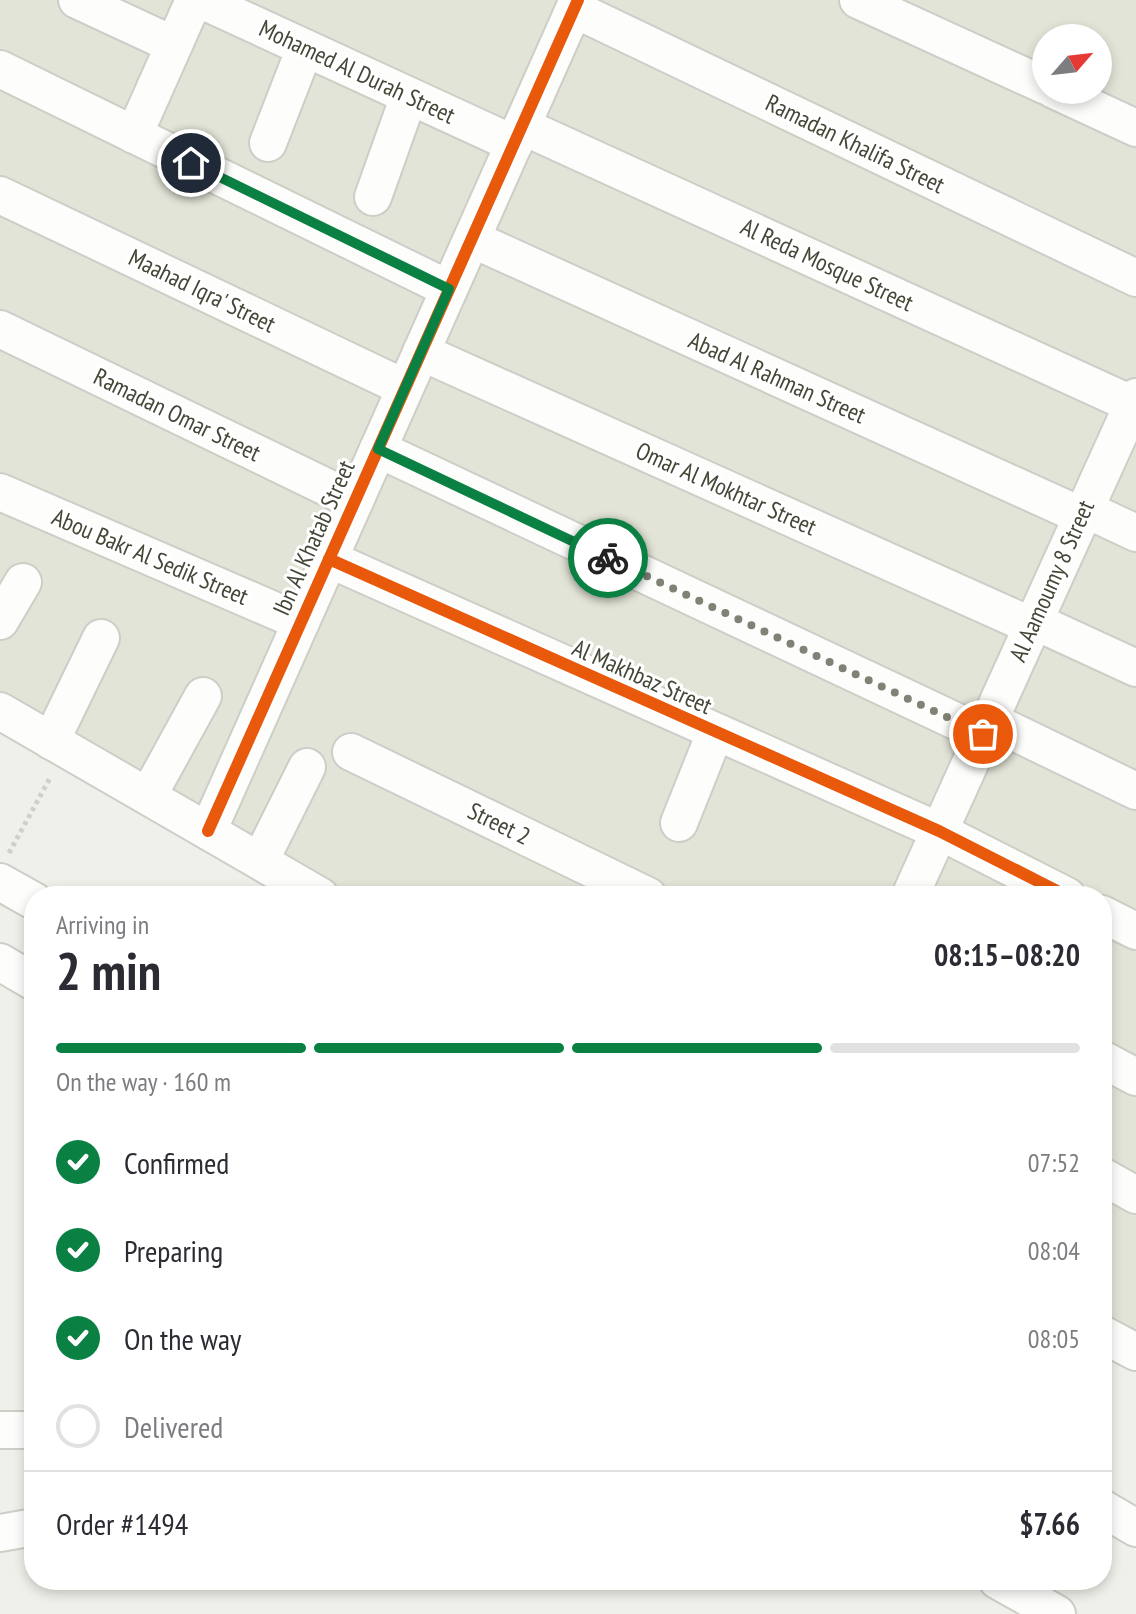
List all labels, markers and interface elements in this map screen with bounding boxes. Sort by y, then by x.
street label: Mohamed Al Durah Street [254,13,461,131]
north arrow [1032,24,1112,104]
map controls [1032,24,1112,104]
street label: Ramadan Khalifa Street [761,87,950,200]
pin [157,129,225,197]
icon: home [169,141,213,185]
street label: Al Reda Mosque Street [736,211,919,318]
street label: Maahad Iqra' Street [124,242,281,340]
street label: Abad Al Rahman Street [684,325,871,431]
street label: Ramadan Omar Street [89,361,266,468]
street label: Omar Al Mokhtar Street [631,435,822,542]
street label: Ibn Al Khatab Street [266,455,362,620]
street label: Al Aamoumy 8 Street [1002,495,1101,666]
street label: Abou Bakr Al Sedik Street [47,501,253,612]
courier [568,518,648,598]
icon: bike [586,536,630,580]
street label: Al Makhbaz Street [568,632,717,721]
pin [949,700,1017,768]
icon: bag [961,712,1005,756]
street label: Street 2 [463,795,535,852]
text: Arriving in [56,908,149,941]
text: 08:15–08:20 [934,935,1080,974]
text: 2 min [56,937,161,1004]
text: On the way · 160 m [56,1065,231,1098]
icon: check [56,1140,100,1184]
text: Confirmed [124,1143,229,1182]
text: 07:52 [1028,1146,1080,1179]
icon: check [56,1228,100,1272]
text: Preparing [124,1231,223,1270]
text: 08:04 [1028,1234,1080,1267]
icon: check [56,1316,100,1360]
text: On the way [124,1319,241,1358]
text: 08:05 [1028,1322,1080,1355]
text: Delivered [124,1407,223,1446]
text: Order #1494 [56,1504,188,1543]
text: $7.66 [1019,1504,1080,1543]

